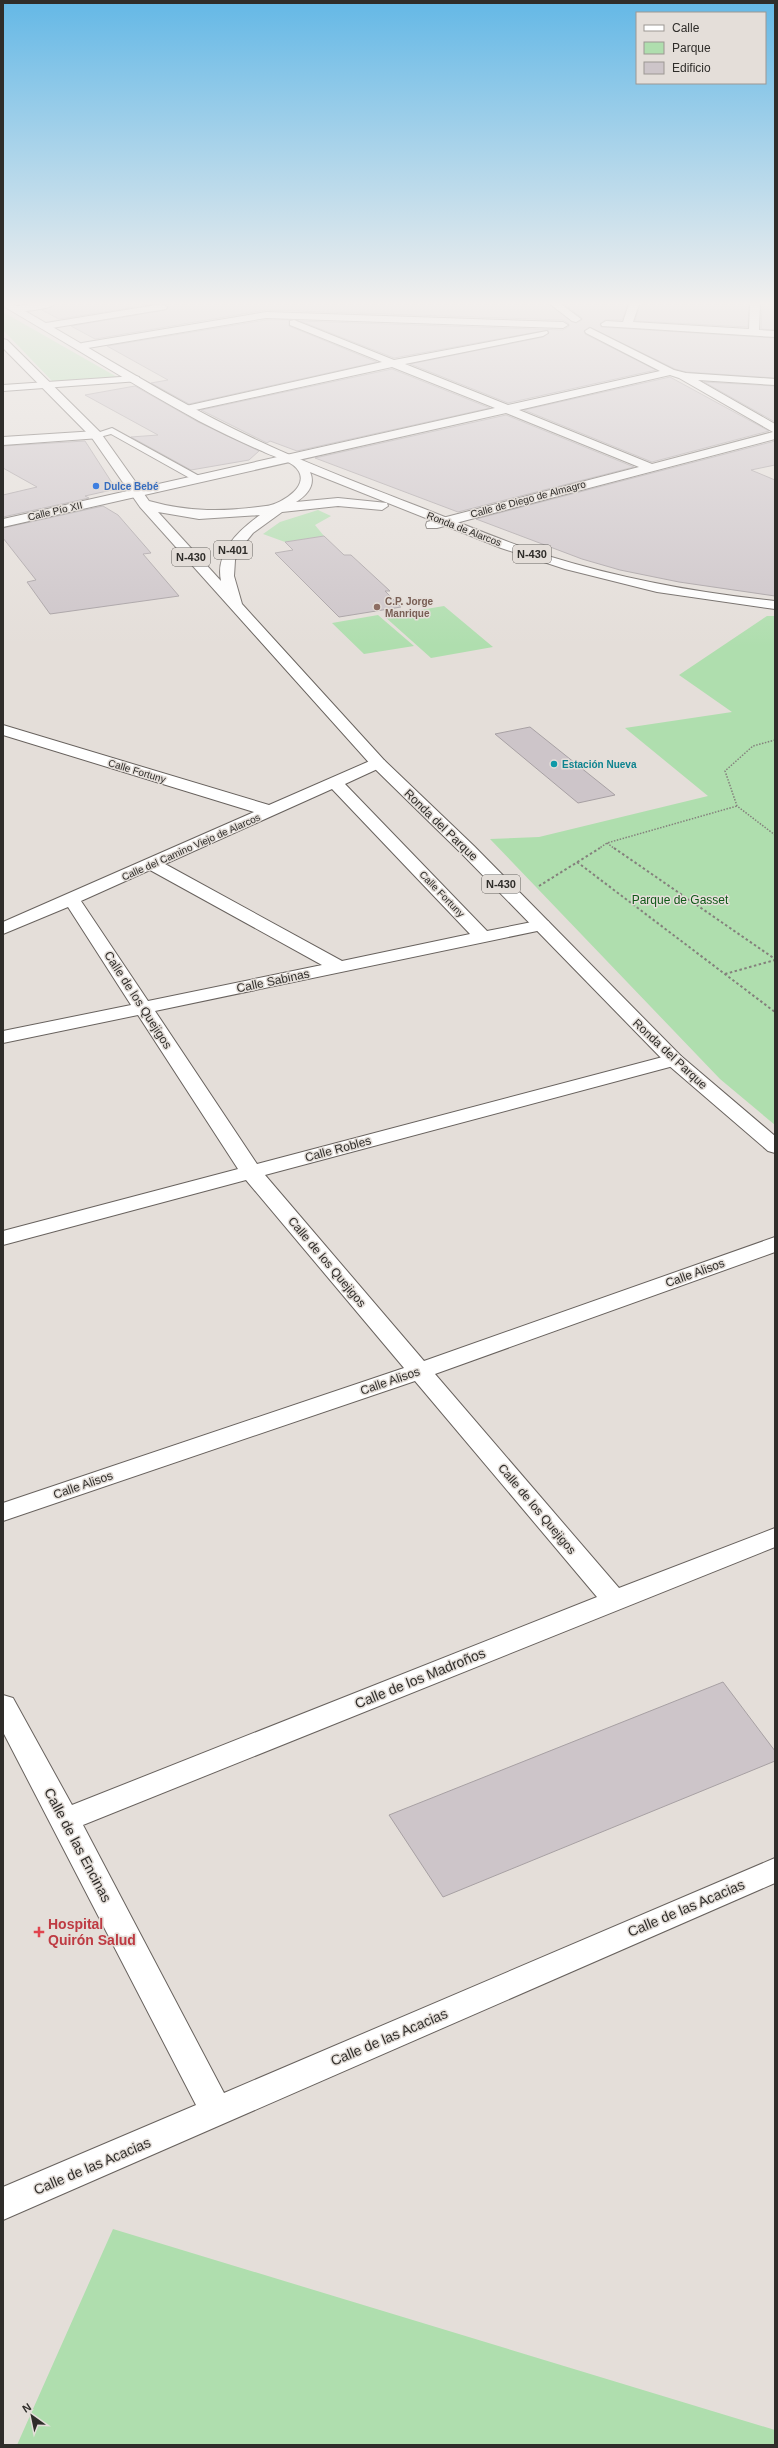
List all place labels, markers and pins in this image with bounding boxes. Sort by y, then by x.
marker: Dulce Bebé [91,481,101,491]
place label: Dulce Bebé [104,481,159,492]
place label: C.P. Jorge Manrique [385,596,434,619]
marker: C.P. Jorge Manrique [372,602,382,612]
marker: Estación Nueva [549,759,559,769]
place label: Estación Nueva [562,759,637,770]
place label: Hospital Quirón Salud [48,1916,136,1948]
marker: Hospital Quirón Salud [33,1926,45,1938]

